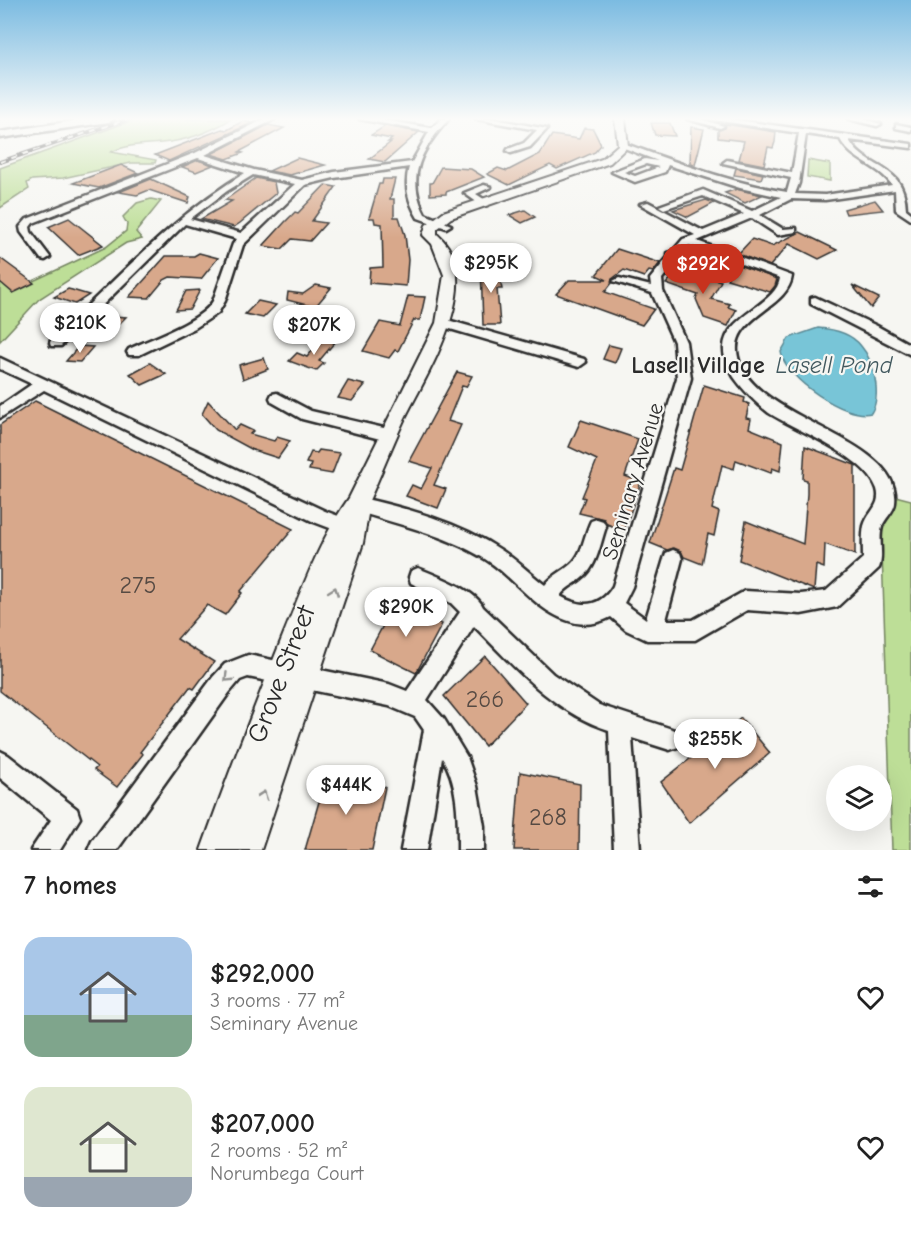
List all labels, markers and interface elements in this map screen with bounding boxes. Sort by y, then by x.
pin: $295K [449,243,533,294]
pin: $292K [661,244,745,295]
text: $295K [464,251,518,274]
text: $292K [676,252,730,275]
pin: $210K [38,303,122,354]
pin: $207K [272,305,356,356]
text: $210K [54,311,106,334]
text: $207K [287,313,341,336]
district label: Lasell Village [631,351,765,379]
water label: Lasell Pond [776,351,894,379]
street label: Seminary Avenue [597,400,669,563]
house number: 275 [120,571,156,599]
one-way arrow [327,586,340,597]
pin: $290K [364,587,448,638]
text: $290K [378,595,434,618]
street label: Grove Street [241,600,322,747]
one-way arrow [224,671,234,682]
house number: 266 [466,685,504,713]
pin: $255K [673,719,757,770]
text: $255K [688,727,742,750]
pin: $444K [304,765,388,816]
map controls [826,765,892,831]
button: layers [826,765,892,831]
text: $444K [320,773,372,796]
one-way arrow [255,790,268,801]
house number: 268 [529,803,567,831]
icon: filters [854,870,887,903]
text: 7 homes [24,871,117,901]
text: $292,000 [210,959,315,989]
icon: home [72,961,144,1033]
icon: heart [854,981,887,1014]
text: 3 rooms · 77 m² [210,989,344,1012]
text: Seminary Avenue [210,1012,358,1035]
text: $207,000 [210,1109,315,1139]
icon: home [72,1111,144,1183]
icon: heart [854,1131,887,1164]
text: 2 rooms · 52 m² [210,1139,347,1162]
text: Norumbega Court [210,1162,364,1185]

